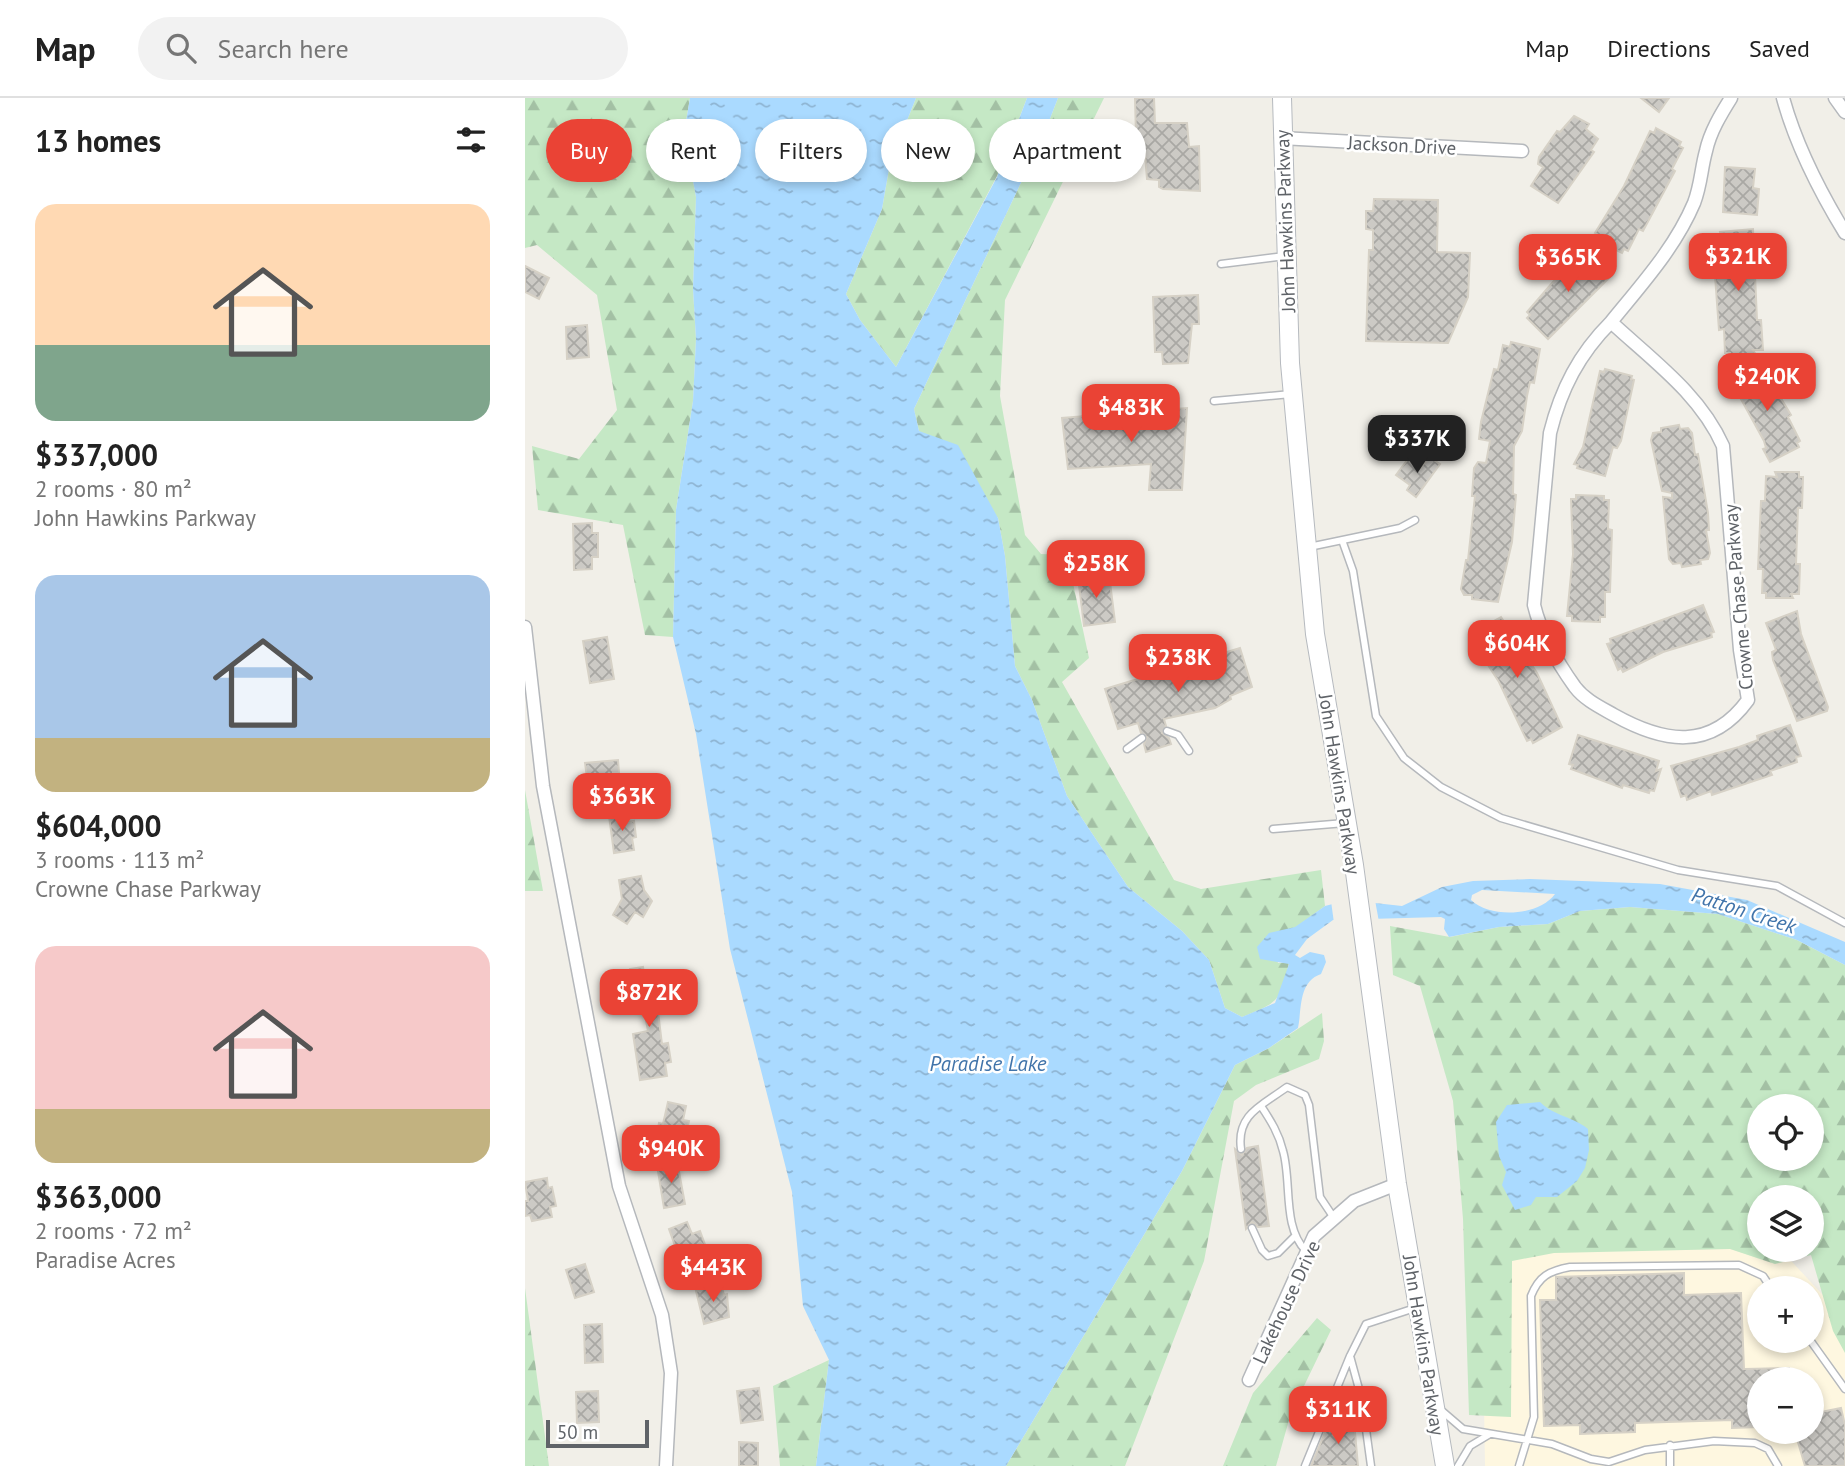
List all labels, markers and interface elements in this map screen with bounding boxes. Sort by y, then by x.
search box [138,17,628,80]
text: Map [35,27,96,70]
icon: search [162,29,200,67]
text: Search here [218,32,349,65]
text: Map [1525,33,1569,64]
text: Directions [1607,33,1711,64]
text: Saved [1749,33,1810,64]
chip: Buy [546,119,632,182]
chip: Rent [646,119,741,182]
chip: Filters [755,119,867,182]
chip: New [881,119,975,182]
chip: Apartment [989,119,1146,182]
text: 13 homes [35,121,161,160]
icon: filters [452,121,490,159]
street label: John Hawkins Parkway [1270,129,1300,314]
street label: Jackson Drive [1346,130,1457,160]
pin: $365K [1519,234,1617,294]
pin: $321K [1689,234,1787,293]
text: $321K [1705,241,1771,270]
text: $365K [1535,242,1601,271]
icon: home [200,249,326,375]
pin: $240K [1718,354,1816,413]
text: $240K [1734,361,1800,390]
pin: $483K [1082,384,1180,444]
text: $483K [1098,392,1164,421]
pin: $337K [1368,416,1466,475]
text: $337K [1384,423,1450,452]
text: $337,000 [35,435,158,474]
text: 2 rooms · 80 m² [35,474,192,503]
text: John Hawkins Parkway [35,503,256,532]
street label: Crowne Chase Parkway [1718,503,1758,691]
pin: $258K [1047,540,1145,600]
text: $258K [1063,548,1129,577]
icon: home [200,620,326,746]
pin: $604K [1468,620,1566,680]
text: $604K [1484,628,1550,657]
pin: $238K [1129,634,1227,694]
text: $238K [1145,642,1211,671]
street label: John Hawkins Parkway [1314,691,1366,876]
pin: $363K [573,774,671,833]
text: $363K [589,781,655,810]
text: $604,000 [35,806,162,845]
text: 3 rooms · 113 m² [35,845,204,874]
text: Crowne Chase Parkway [35,874,261,903]
water label: Patton Creek [1688,880,1801,940]
pin: $872K [600,970,698,1029]
text: $872K [616,977,682,1006]
icon: home [200,991,326,1117]
water label: Paradise Lake [930,1050,1047,1077]
map controls [1747,1094,1824,1444]
button: locate [1747,1094,1824,1171]
pin: $940K [622,1126,720,1185]
text: $940K [638,1133,704,1162]
text: $363,000 [35,1177,162,1216]
button: layers [1747,1185,1824,1262]
text: 2 rooms · 72 m² [35,1216,192,1245]
street label: Lakehouse Drive [1247,1236,1325,1368]
pin: $443K [664,1244,762,1304]
text: Paradise Acres [35,1245,176,1274]
text: $443K [680,1252,746,1281]
street label: John Hawkins Parkway [1398,1252,1450,1437]
button: + [1747,1276,1824,1353]
button: − [1747,1367,1824,1444]
pin: $311K [1289,1386,1387,1446]
text: $311K [1305,1394,1371,1423]
scale bar [546,1417,649,1449]
text: 50 m [557,1420,598,1444]

